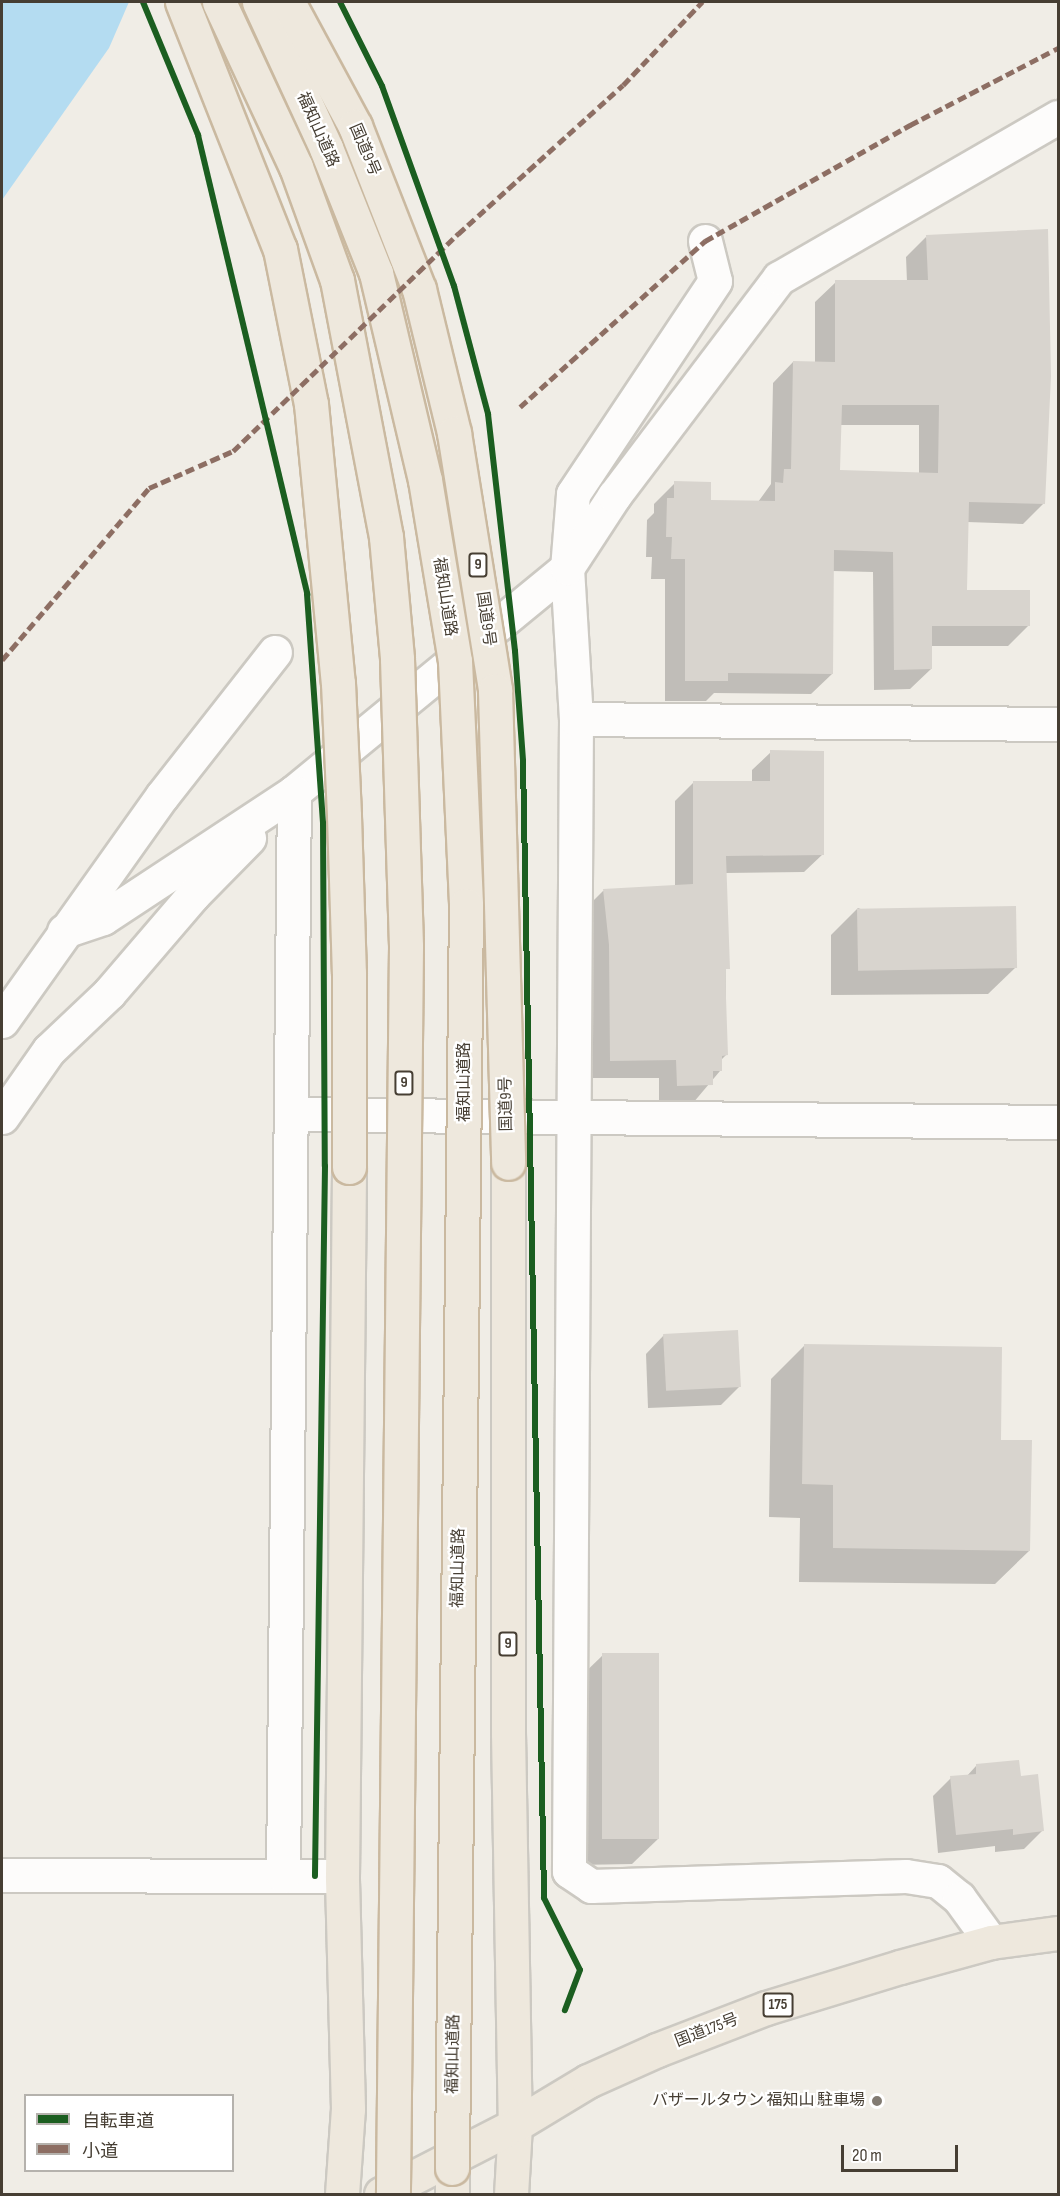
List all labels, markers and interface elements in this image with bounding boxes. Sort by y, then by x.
street label: 福知山道路 [292,90,342,170]
street label: 国道9号 [344,121,384,179]
road number: 9 [468,553,488,577]
street label: 福知山道路 [428,556,460,638]
street label: 国道9号 [472,590,498,648]
street label: 福知山道路 [455,1042,475,1122]
road number: 9 [394,1071,414,1095]
street label: 国道9号 [497,1076,517,1132]
street label: 福知山道路 [449,1528,469,1608]
road number: 9 [498,1632,518,1656]
road number: 175 [762,1993,794,2017]
street label: 国道175号 [673,2010,741,2052]
street label: 福知山道路 [444,2014,464,2094]
place label: バザールタウン 福知山 駐車場 [652,2091,865,2111]
legend [24,2094,234,2172]
marker: バザールタウン 福知山 駐車場 [870,2094,884,2108]
text: 自転車道 [82,2111,154,2132]
scale bar [844,2133,961,2171]
text: 小道 [82,2141,118,2162]
text: 20 m [852,2145,882,2166]

